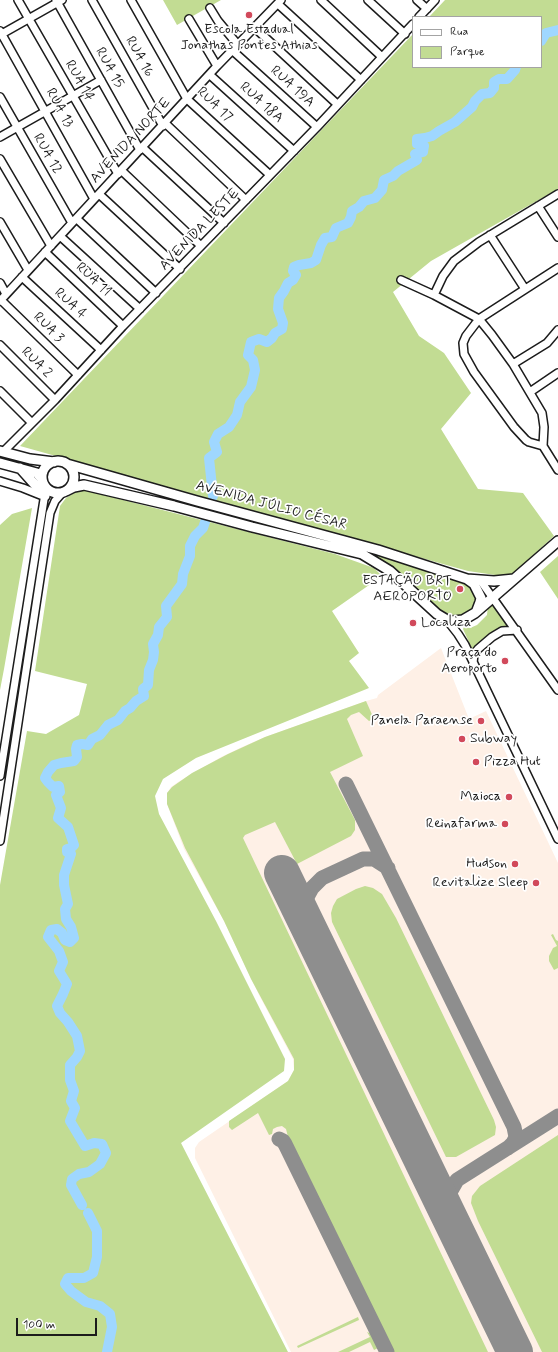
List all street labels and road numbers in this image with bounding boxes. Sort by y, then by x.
street label: RUA 16 [121,34,157,80]
street label: RUA 15 [91,45,127,91]
street label: RUA 14 [61,57,97,105]
street label: RUA 19A [266,63,318,111]
street label: RUA 18A [236,79,286,127]
street label: RUA 17 [193,84,235,126]
street label: RUA 13 [41,86,77,130]
street label: AVENIDA NORTE [87,95,175,187]
street label: RUA 12 [29,131,65,177]
street label: AVENIDA LESTE [156,185,244,275]
street label: RUA 11 [72,259,114,301]
street label: RUA 4 [50,285,90,323]
street label: RUA 3 [29,309,67,347]
street label: RUA 2 [17,344,55,382]
street label: AVENIDA JÚLIO CÉSAR [194,478,348,534]

